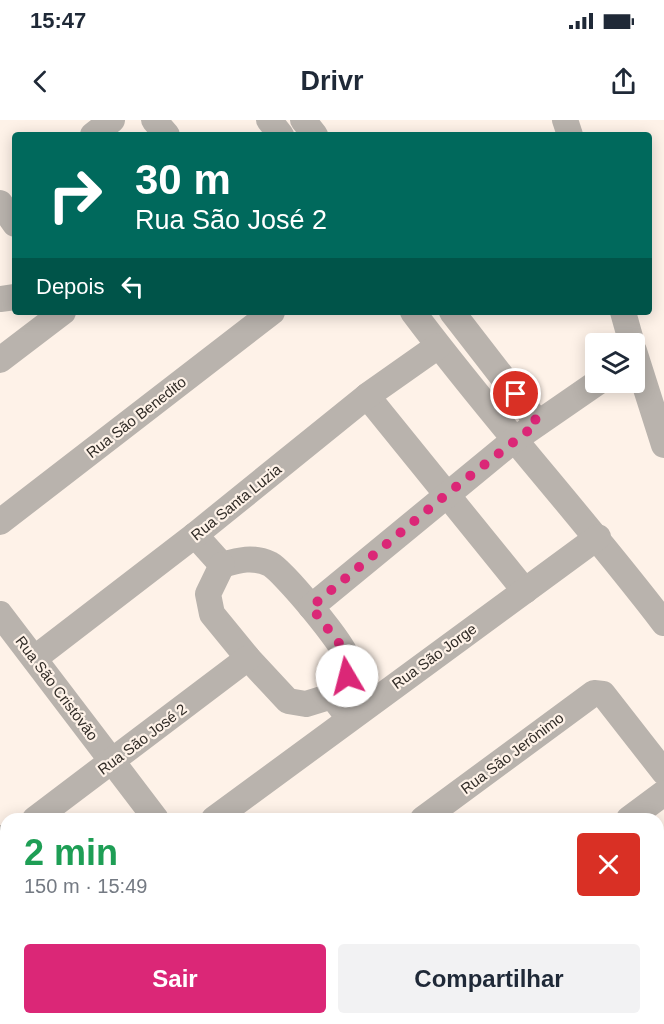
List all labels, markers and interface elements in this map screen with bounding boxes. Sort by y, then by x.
text: 15:47 [30,8,86,33]
icon: back [24,65,57,98]
icon: share [607,65,640,98]
text: Drivr [300,66,364,96]
icon: right [36,156,114,234]
text: 30 m [135,156,231,203]
text: Rua São José 2 [135,205,327,235]
icon: left [116,270,149,303]
text: Depois [36,274,104,299]
map controls [585,333,645,393]
button: layers [585,333,645,393]
pin [490,368,541,419]
street label: Rua São Benedito [83,373,189,461]
icon: arrive [499,377,532,410]
street label: Rua Santa Luzia [188,460,285,544]
street label: Rua São Jorge [389,620,479,692]
street label: Rua São Cristóvão [12,633,102,743]
position arrow [315,644,379,708]
street label: Rua São José 2 [94,700,190,778]
street label: Rua São Jerônimo [457,709,567,797]
text: 2 min [24,832,118,873]
button: close [577,833,640,896]
text: 150 m · 15:49 [24,875,147,897]
button: Sair [24,944,326,1013]
button: Compartilhar [338,944,640,1013]

